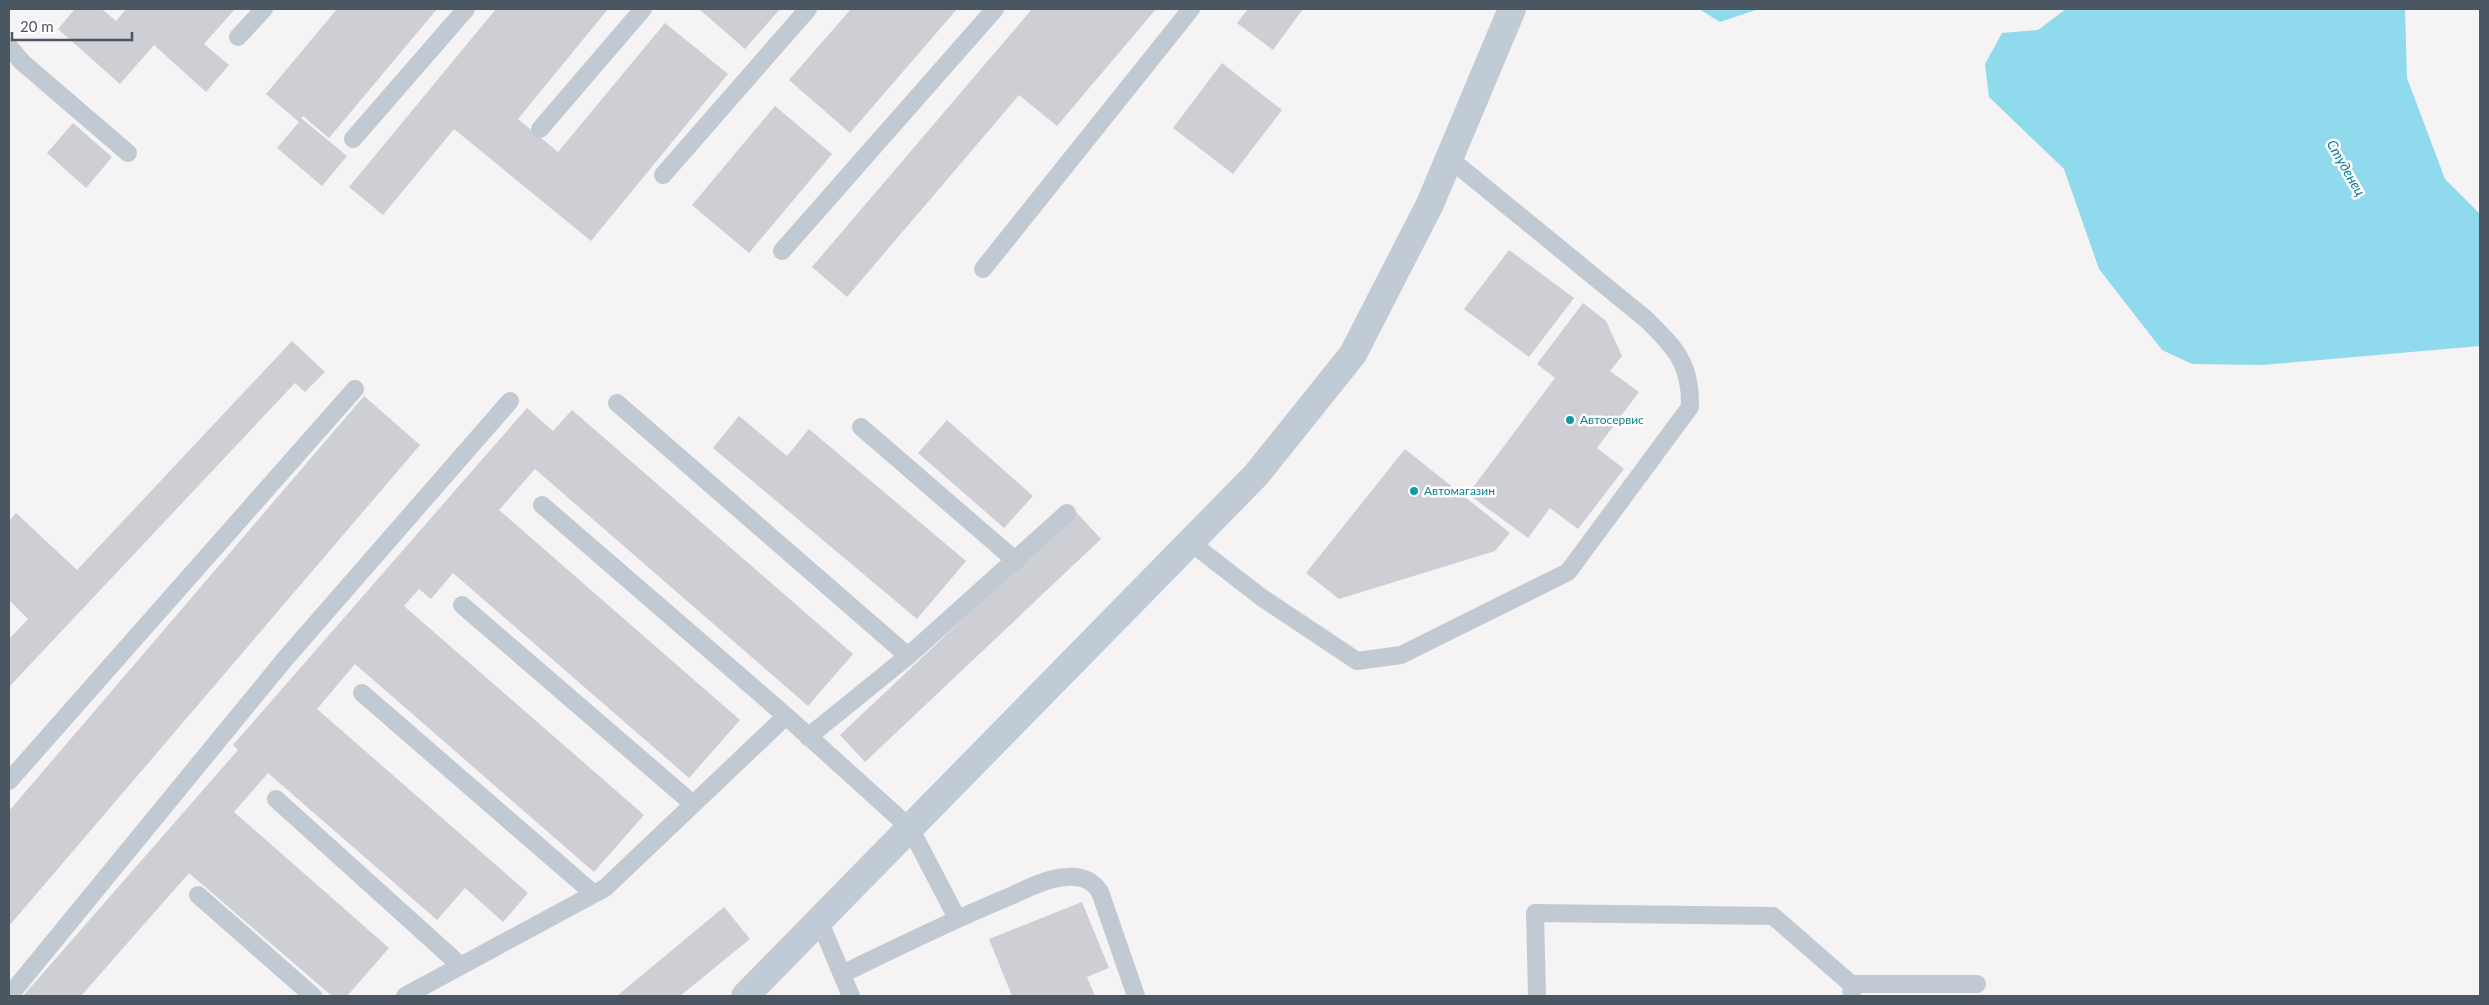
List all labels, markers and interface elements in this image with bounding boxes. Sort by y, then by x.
scale bar [12,10,132,42]
text: 20 m [20,17,54,35]
water label: Студенец [2324,137,2369,199]
place label: Автосервис [1580,412,1644,427]
marker: Автосервис [1564,414,1576,426]
place label: Автомагазин [1424,483,1495,498]
marker: Автомагазин [1408,485,1420,497]

